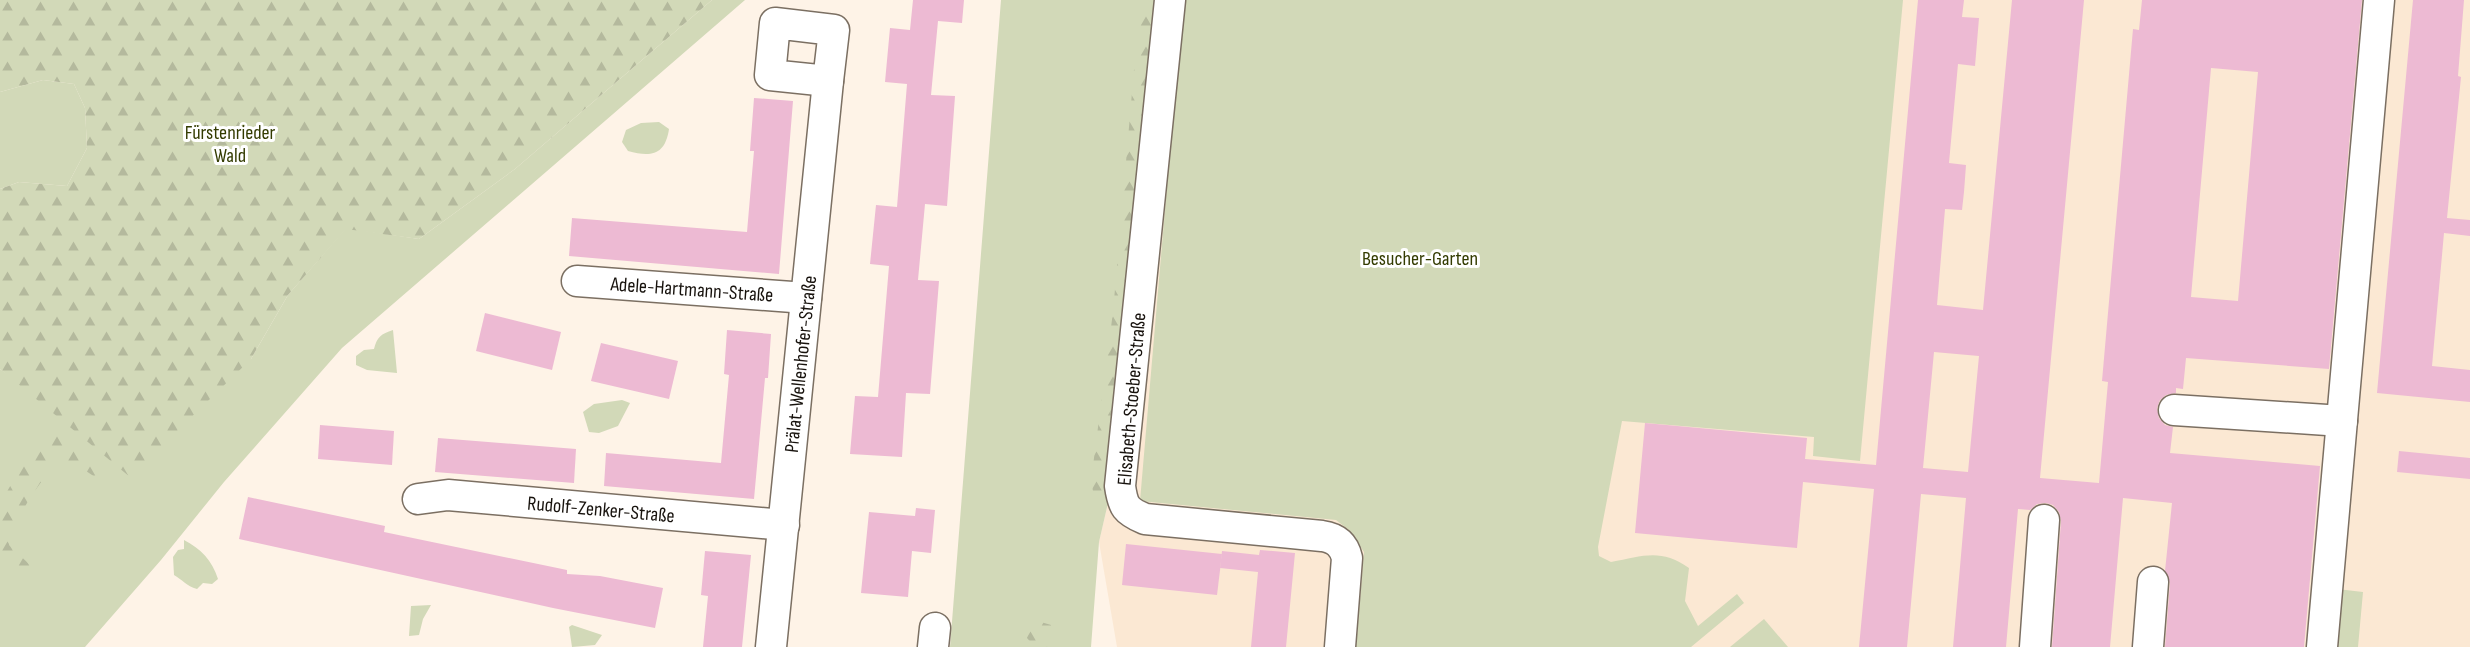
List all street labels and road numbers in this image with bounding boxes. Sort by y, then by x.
street label: Adele-Hartmann-Straße [609,272,774,308]
street label: Prälat-Wellenhofer-Straße [780,274,822,454]
street label: Elisabeth-Stoeber-Straße [1112,312,1152,486]
street label: Rudolf-Zenker-Straße [526,492,676,528]

